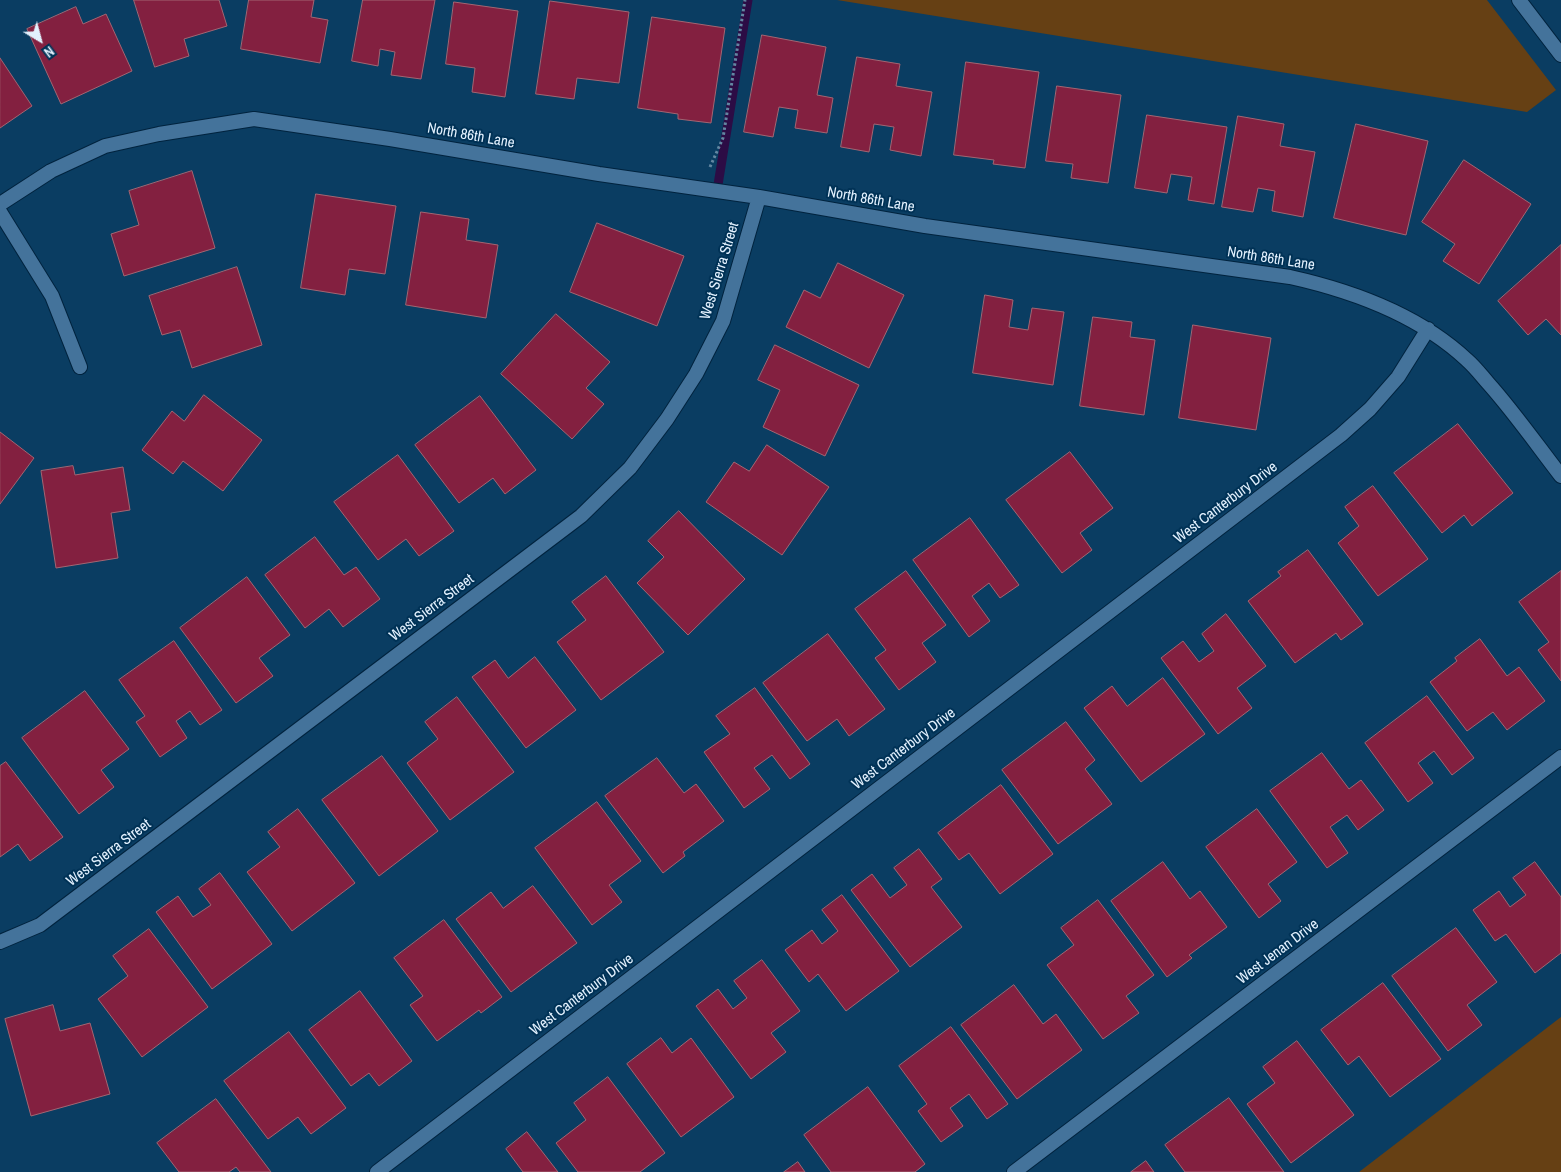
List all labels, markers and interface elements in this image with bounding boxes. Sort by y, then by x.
north arrow [15,15,65,65]
text: N [40,42,58,62]
street label: North 86th Lane [426,119,516,153]
street label: North 86th Lane [826,183,916,217]
street label: West Sierra Street [697,220,743,322]
street label: North 86th Lane [1226,243,1316,275]
street label: West Canterbury Drive [1171,458,1281,548]
street label: West Sierra Street [386,570,478,646]
street label: West Canterbury Drive [849,704,959,794]
street label: West Sierra Street [63,815,155,891]
street label: West Jenan Drive [1234,915,1322,989]
street label: West Canterbury Drive [527,950,637,1040]

